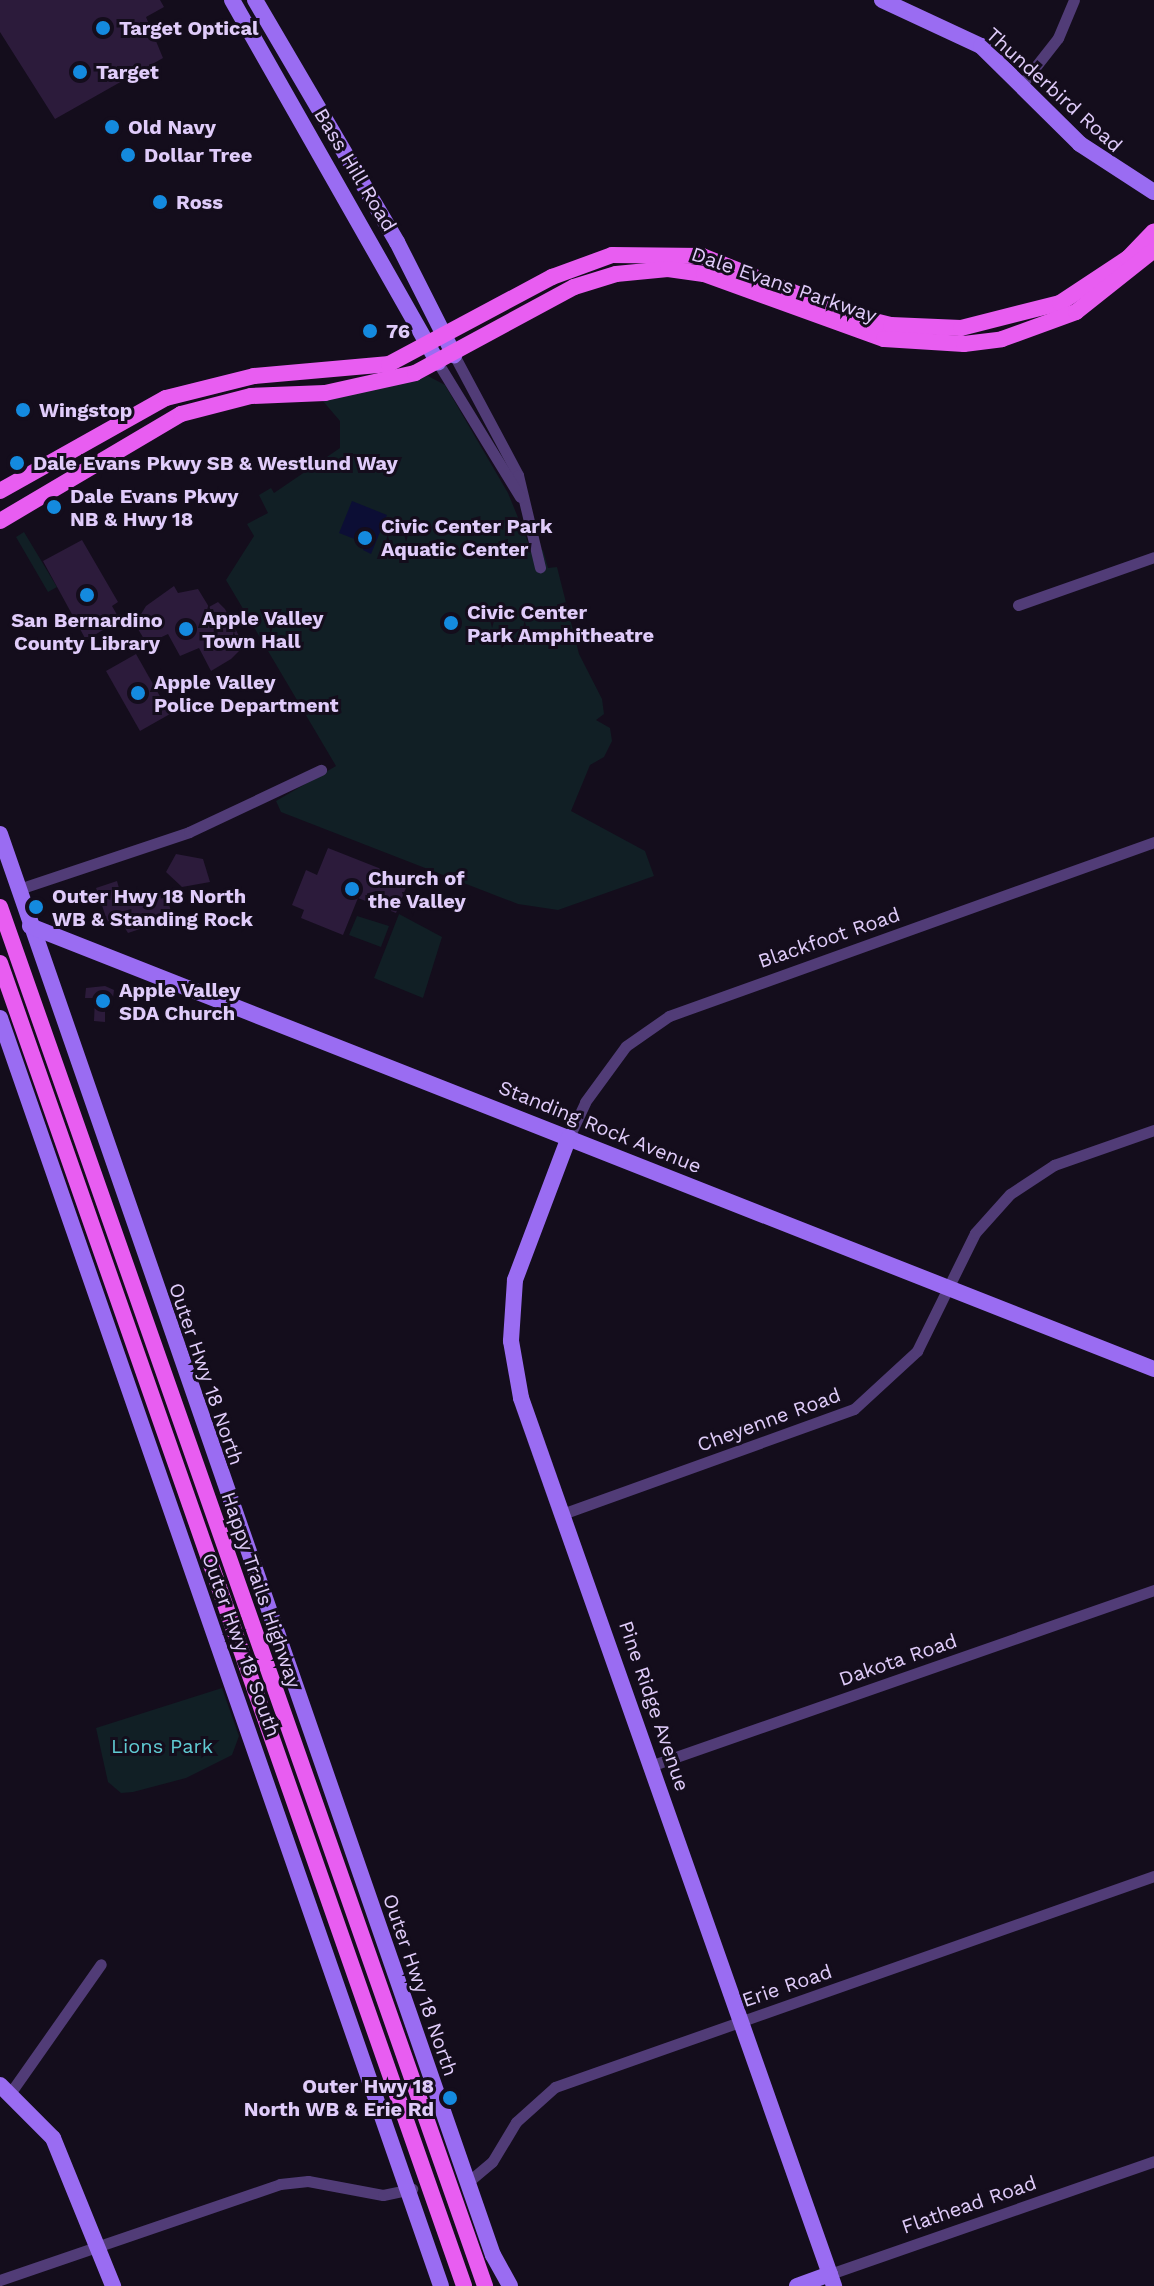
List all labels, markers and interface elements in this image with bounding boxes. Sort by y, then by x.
place label: Target Optical [119,16,259,40]
marker: Target Optical [94,19,112,37]
street label: Thunderbird Road [981,23,1127,157]
place label: Target [96,60,159,84]
marker: Target [71,63,89,81]
street label: Bass Hill Road [309,104,401,236]
place label: Old Navy [128,115,216,139]
marker: Old Navy [103,118,121,136]
place label: Dollar Tree [144,143,253,167]
marker: Dollar Tree [119,146,137,164]
place label: Ross [176,190,223,214]
marker: Ross [151,193,169,211]
street label: Dale Evans Parkway [688,242,880,328]
place label: 76 [386,319,410,343]
marker: 76 [361,322,379,340]
place label: Wingstop [39,398,132,422]
marker: Wingstop [14,401,32,419]
place label: Dale Evans Pkwy SB & Westlund Way [33,451,399,475]
marker: Dale Evans Pkwy SB & Westlund Way [8,454,26,472]
place label: Dale Evans Pkwy NB & Hwy 18 [70,484,238,531]
marker: Dale Evans Pkwy NB & Hwy 18 [45,498,63,516]
place label: Civic Center Park Aquatic Center [381,514,553,561]
marker: Civic Center Park Aquatic Center [356,529,374,547]
marker: San Bernardino County Library [78,586,96,604]
place label: Civic Center Park Amphitheatre [467,600,655,647]
place label: Apple Valley Town Hall [202,606,324,653]
place label: San Bernardino County Library [11,608,163,655]
marker: Civic Center Park Amphitheatre [442,614,460,632]
marker: Apple Valley Town Hall [177,620,195,638]
place label: Apple Valley Police Department [154,670,339,717]
marker: Apple Valley Police Department [129,684,147,702]
place label: Church of the Valley [368,866,466,913]
marker: Church of the Valley [343,880,361,898]
place label: Outer Hwy 18 North WB & Standing Rock [52,884,253,931]
marker: Outer Hwy 18 North WB & Standing Rock [27,898,45,916]
street label: Blackfoot Road [755,902,903,974]
place label: Apple Valley SDA Church [119,978,241,1025]
marker: Apple Valley SDA Church [94,992,112,1010]
street label: Standing Rock Avenue [495,1075,705,1179]
street label: Outer Hwy 18 North [163,1279,249,1469]
street label: Cheyenne Road [694,1383,844,1457]
street label: Happy Trails Highway [216,1488,306,1692]
street label: Outer Hwy 18 South [196,1549,286,1741]
street label: Pine Ridge Avenue [614,1617,694,1795]
street label: Dakota Road [836,1628,960,1692]
park label: Lions Park [111,1734,213,1758]
street label: Outer Hwy 18 North [377,1890,463,2080]
street label: Erie Road [739,1959,835,2013]
place label: Outer Hwy 18 North WB & Erie Rd [243,2074,434,2121]
marker: Outer Hwy 18 North WB & Erie Rd [441,2089,459,2107]
street label: Flathead Road [898,2171,1040,2239]

